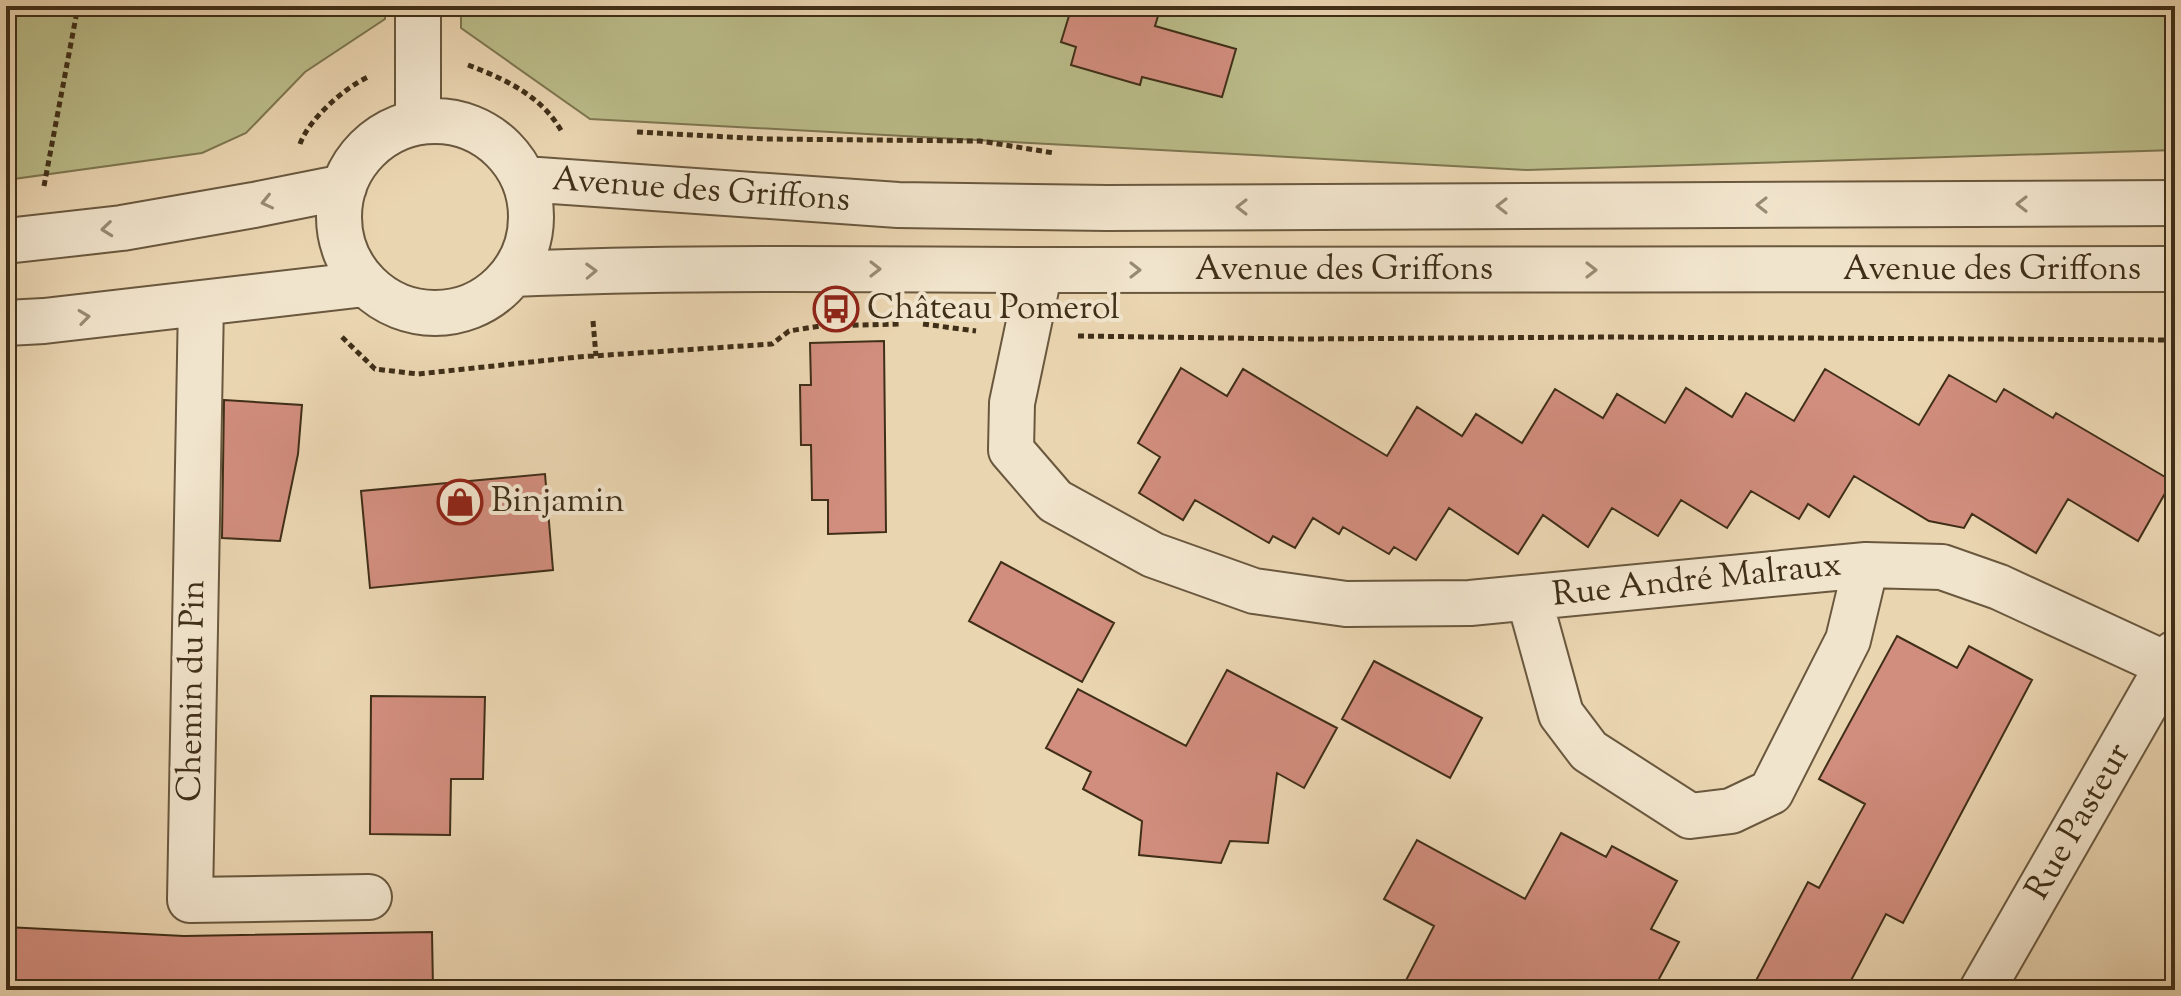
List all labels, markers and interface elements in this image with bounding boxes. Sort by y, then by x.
street label: Avenue des Griffons [550,156,852,226]
one-way arrow [261,193,275,210]
one-way arrow [2015,195,2028,213]
one-way arrow [1755,196,1768,214]
one-way arrow [1495,197,1508,215]
one-way arrow [1235,199,1248,216]
one-way arrow [100,221,113,238]
street label: Avenue des Griffons [1195,246,1493,295]
street label: Avenue des Griffons [1843,246,2141,295]
one-way arrow [869,260,882,278]
one-way arrow [1129,261,1142,279]
one-way arrow [1585,261,1598,279]
one-way arrow [585,262,598,279]
bus stop icon: Château Pomerol [812,285,860,333]
place label: Château Pomerol [867,285,1120,334]
one-way arrow [78,308,91,325]
shop icon: Binjamin [436,478,484,526]
place label: Binjamin [491,478,625,527]
street label: Rue André Malraux [1550,541,1844,621]
street label: Chemin du Pin [167,580,219,802]
street label: Rue Pasteur [2014,734,2144,909]

